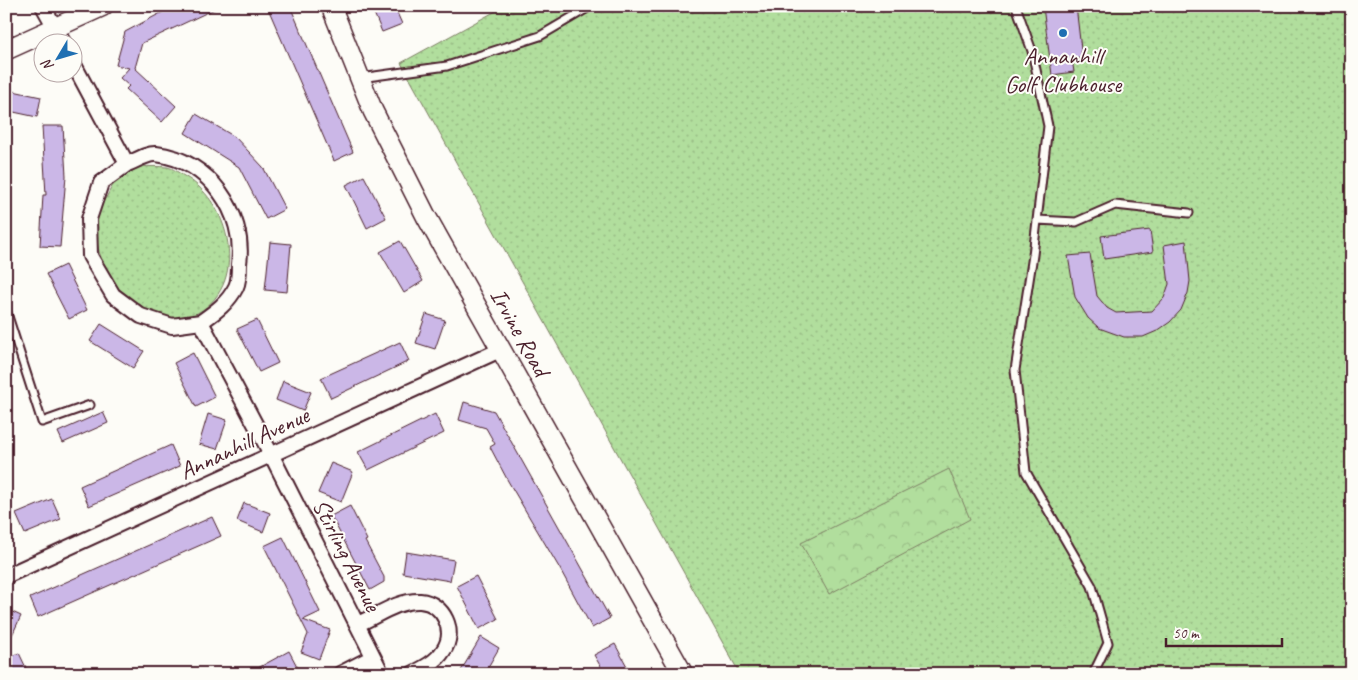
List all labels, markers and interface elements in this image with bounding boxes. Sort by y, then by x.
marker: Annanhill Golf Clubhouse [1057,27,1069,39]
north arrow [32,32,82,82]
place label: Annanhill Golf Clubhouse [1005,41,1123,99]
text: N [37,55,58,74]
street label: Irvine Road [484,283,558,384]
street label: Annanhill Avenue [174,399,315,486]
street label: Stirling Avenue [306,494,389,618]
scale bar [1166,615,1282,647]
text: 50 m [1173,624,1200,643]

